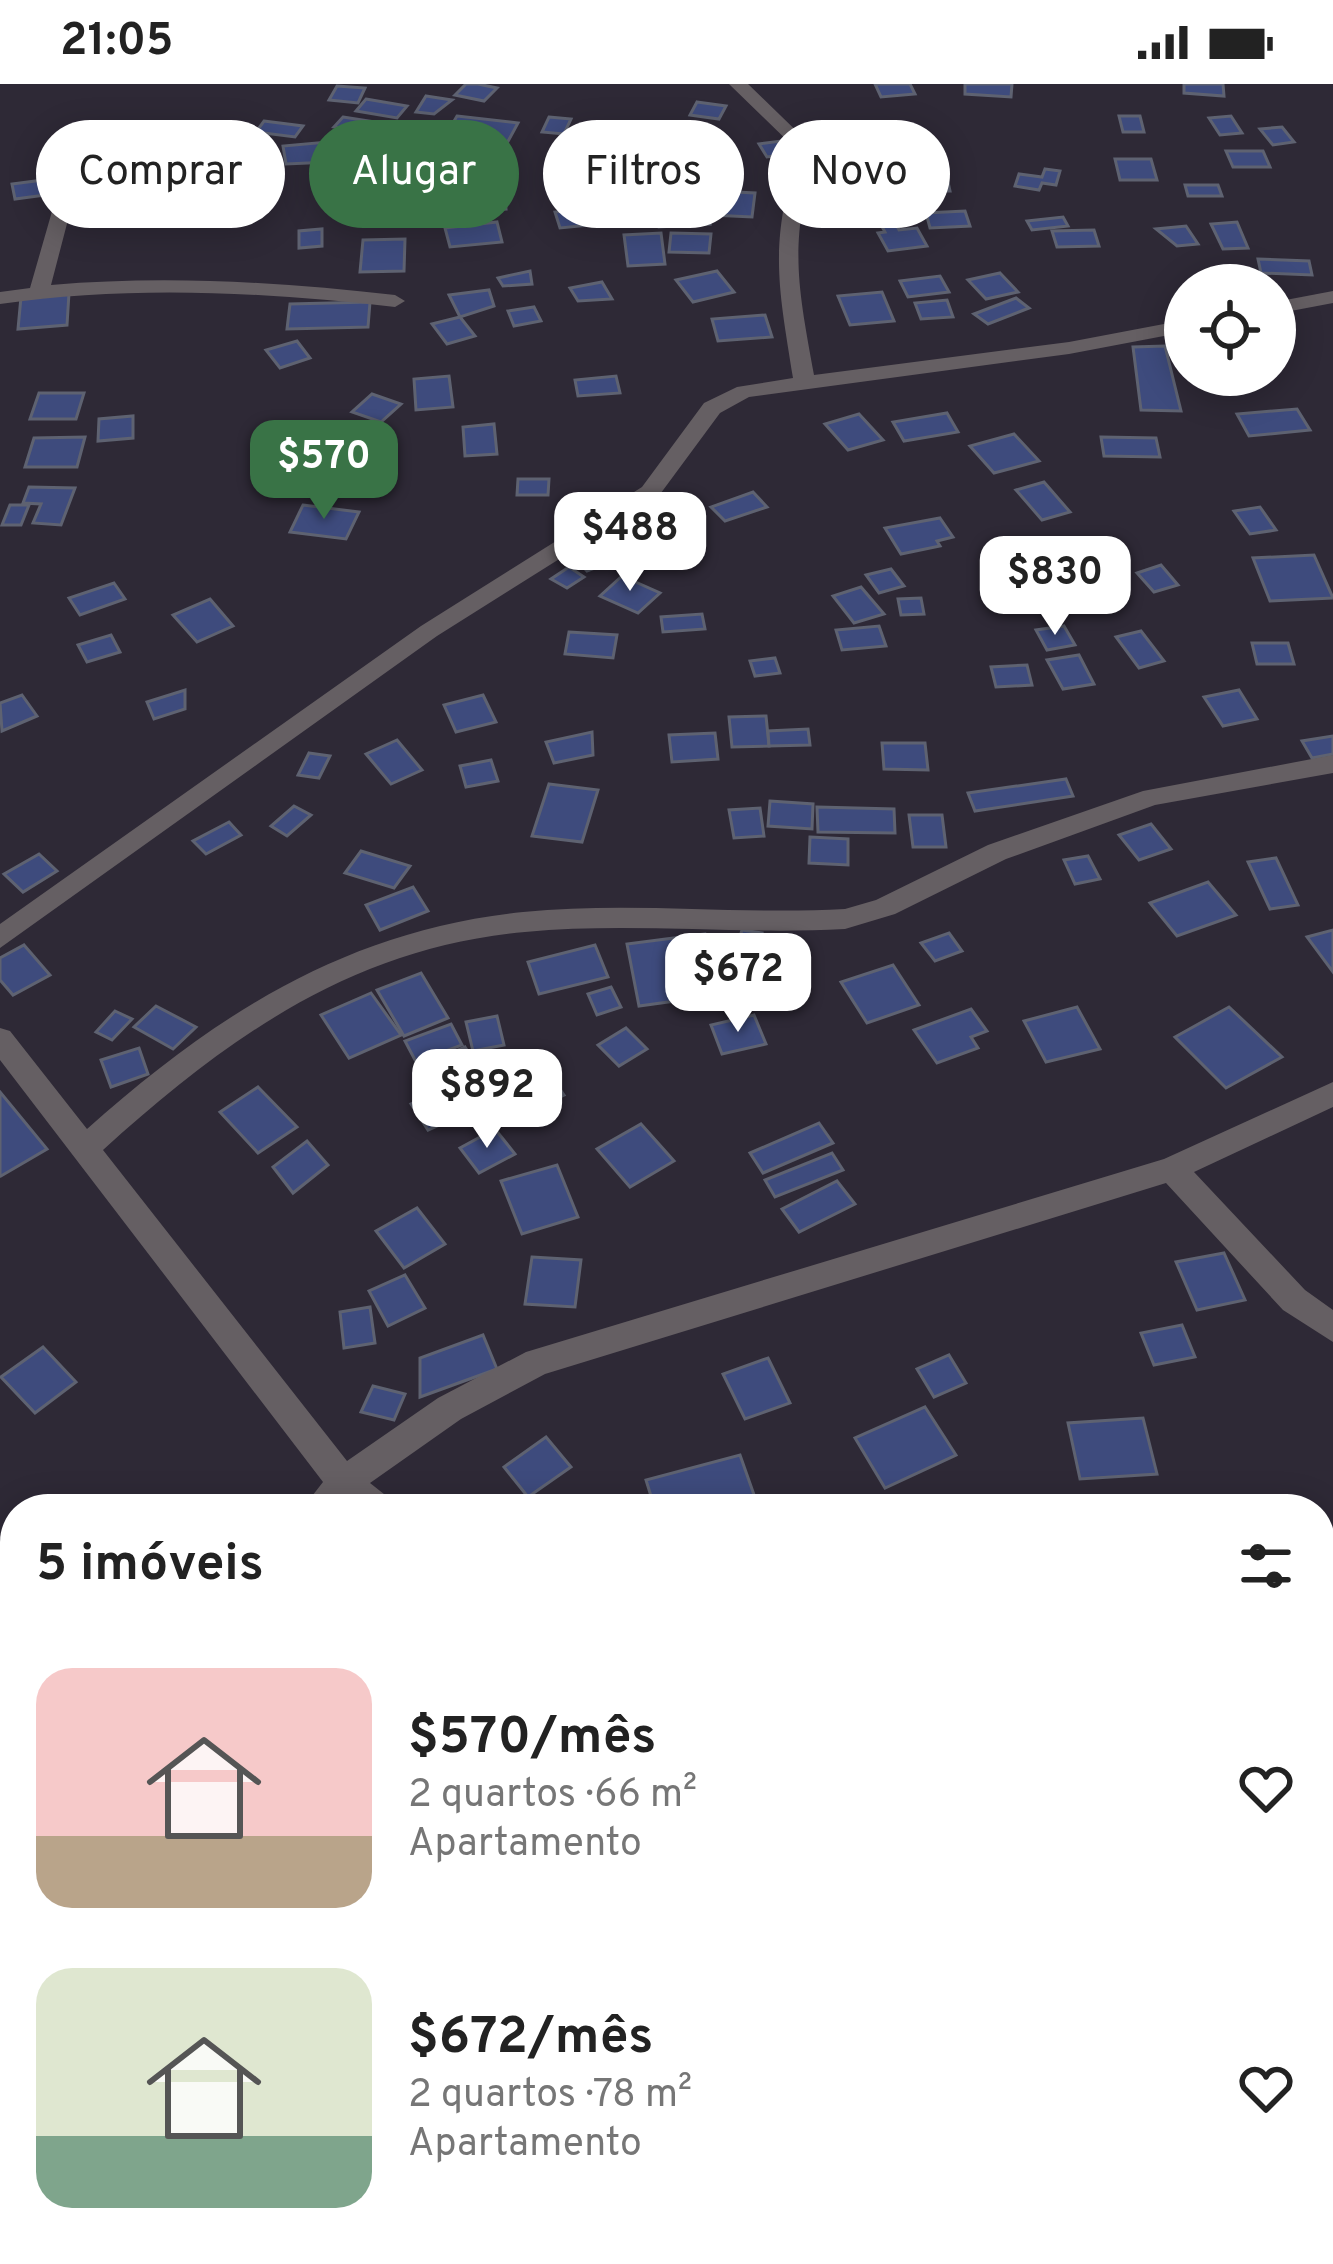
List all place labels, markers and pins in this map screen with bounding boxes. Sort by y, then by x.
pin: $570 [253,420,395,522]
pin: $488 [559,492,701,594]
pin: $830 [984,536,1126,638]
pin: $672 [667,933,809,1035]
pin: $892 [416,1049,558,1151]

